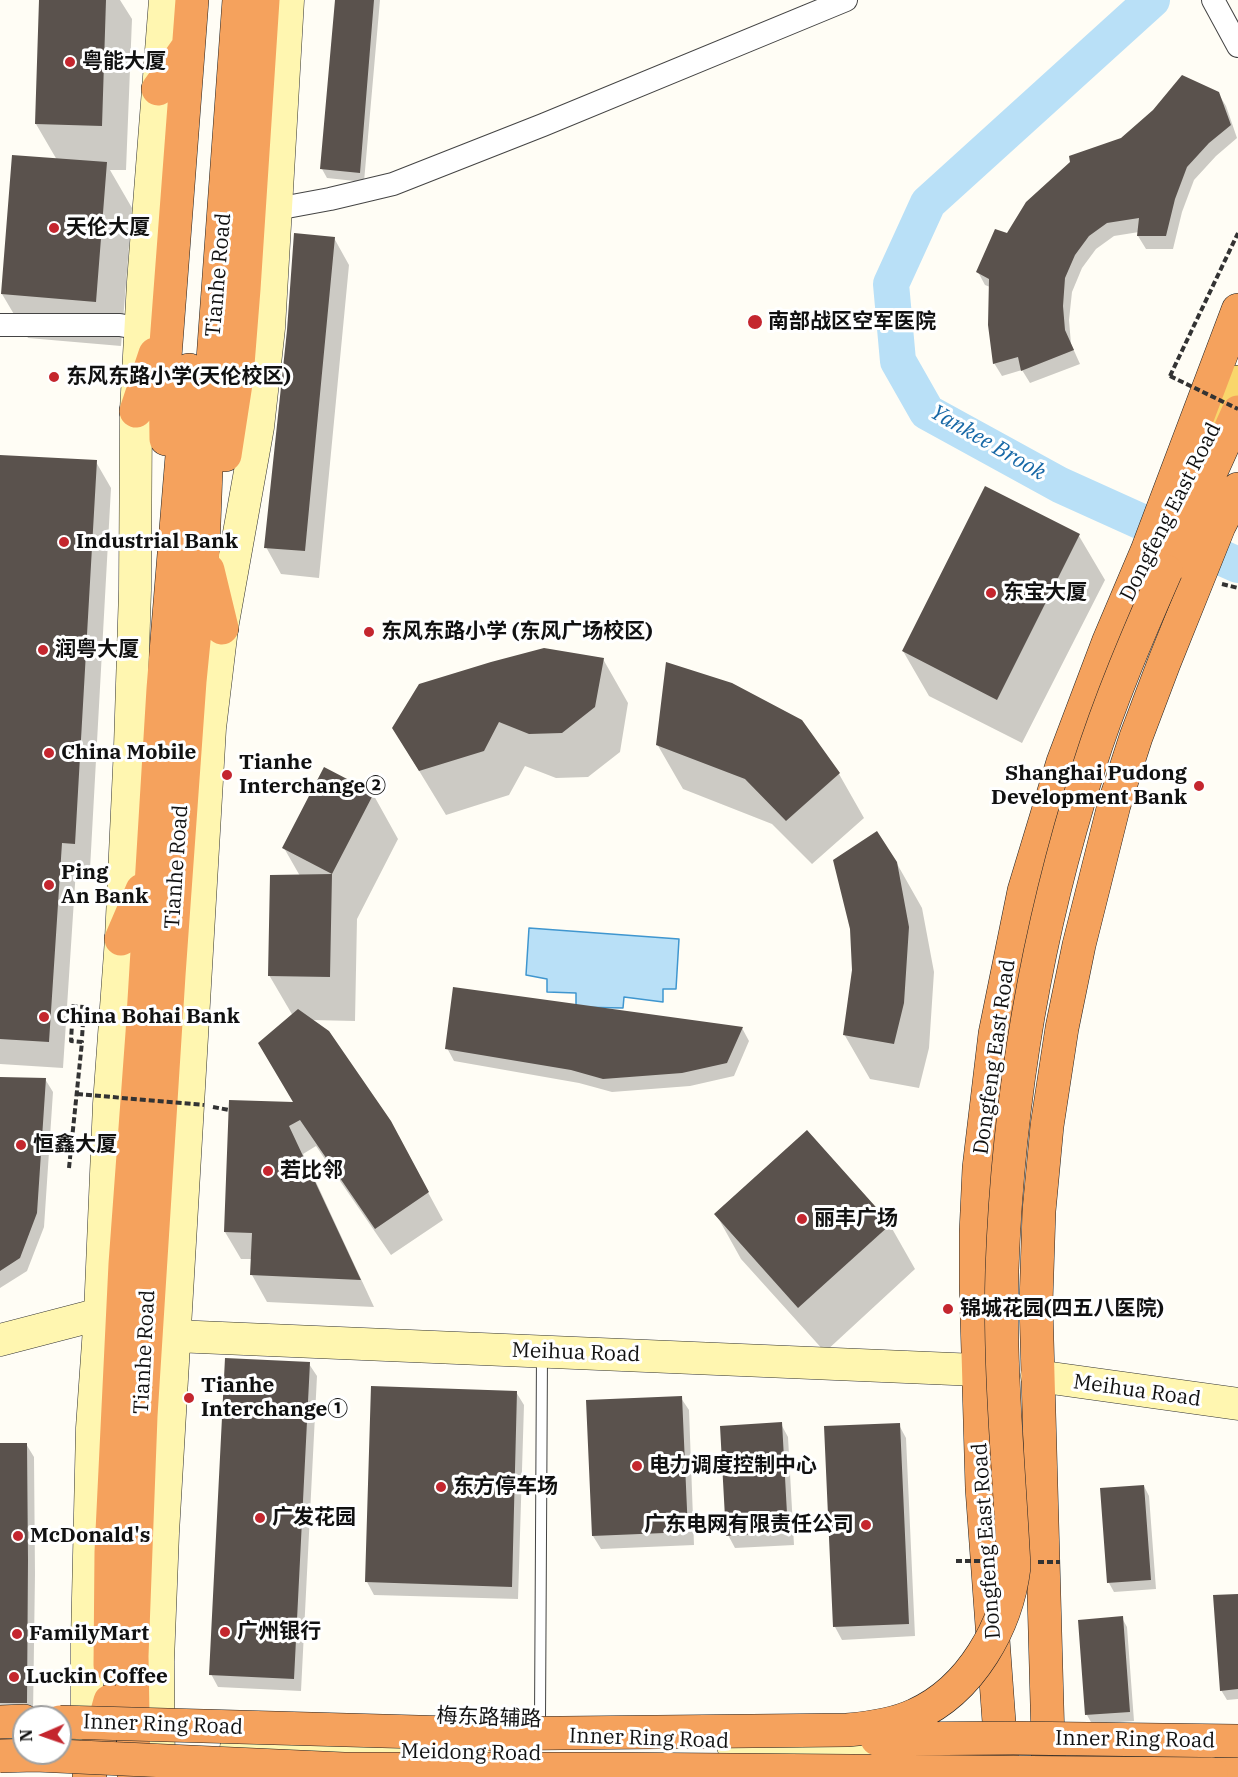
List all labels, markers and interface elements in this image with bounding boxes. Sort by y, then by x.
place label: 粤能大厦 [82,49,166,75]
marker: 粤能大厦 [63,55,77,69]
street label: Tianhe Road [201,212,237,338]
place label: 天伦大厦 [66,215,150,241]
marker: 天伦大厦 [47,221,61,235]
place label: 南部战区空军医院 [768,309,936,335]
marker: 南部战区空军医院 [746,313,764,331]
place label: 东风东路小学(天伦校区) [66,364,291,390]
marker: 东风东路小学(天伦校区) [47,370,61,384]
water label: Yankee Brook [926,400,1050,486]
street label: Dongfeng East Road [1115,419,1227,605]
place label: Industrial Bank [76,529,238,555]
marker: Industrial Bank [57,535,71,549]
place label: 东宝大厦 [1003,580,1087,606]
marker: 东宝大厦 [984,586,998,600]
place label: 东风东路小学 (东风广场校区) [381,619,653,645]
marker: 东风东路小学 (东风广场校区) [362,625,376,639]
place label: 润粤大厦 [55,637,139,663]
marker: 润粤大厦 [36,643,50,657]
place label: China Mobile [61,740,196,766]
marker: China Mobile [42,746,56,760]
place label: Tianhe Interchange② [239,750,387,800]
place label: Shanghai Pudong Development Bank [991,761,1187,811]
marker: Tianhe Interchange② [220,768,234,782]
marker: Shanghai Pudong Development Bank [1192,779,1206,793]
street label: Tianhe Road [160,804,194,930]
place label: Ping An Bank [61,860,148,910]
marker: Ping An Bank [42,878,56,892]
street label: Dongfeng East Road [969,958,1021,1156]
place label: China Bohai Bank [56,1004,240,1030]
marker: China Bohai Bank [37,1010,51,1024]
place label: 恒鑫大厦 [33,1132,117,1158]
marker: 恒鑫大厦 [14,1138,28,1152]
place label: 若比邻 [280,1158,343,1184]
marker: 若比邻 [261,1164,275,1178]
place label: 丽丰广场 [814,1206,898,1232]
marker: 丽丰广场 [795,1212,809,1226]
street label: Tianhe Road [129,1289,161,1415]
place label: 锦城花园(四五八医院) [960,1296,1164,1322]
marker: 锦城花园(四五八医院) [941,1302,955,1316]
street label: Meihua Road [511,1338,641,1368]
street label: Meihua Road [1072,1370,1202,1412]
place label: Tianhe Interchange① [201,1373,349,1423]
marker: Tianhe Interchange① [182,1391,196,1405]
street label: Dongfeng East Road [968,1442,1006,1640]
place label: 电力调度控制中心 [649,1453,817,1479]
marker: 电力调度控制中心 [630,1459,644,1473]
place label: 东方停车场 [453,1474,558,1500]
marker: 东方停车场 [434,1480,448,1494]
place label: 广发花园 [272,1505,356,1531]
marker: 广发花园 [253,1511,267,1525]
place label: 广东电网有限责任公司 [644,1512,854,1538]
marker: 广东电网有限责任公司 [859,1518,873,1532]
place label: McDonald's [30,1523,150,1549]
marker: McDonald's [11,1529,25,1543]
place label: 广州银行 [237,1619,321,1645]
place label: FamilyMart [29,1621,149,1647]
marker: 广州银行 [218,1625,232,1639]
marker: FamilyMart [10,1627,24,1641]
place label: Luckin Coffee [26,1664,168,1690]
marker: Luckin Coffee [7,1670,21,1684]
street label: 梅东路辅路 [436,1704,542,1732]
north arrow [12,1705,72,1765]
street label: Inner Ring Road [83,1710,243,1740]
street label: Inner Ring Road [569,1724,729,1754]
street label: Inner Ring Road [1055,1726,1215,1754]
text: N [16,1729,36,1742]
street label: Meidong Road [400,1739,542,1767]

